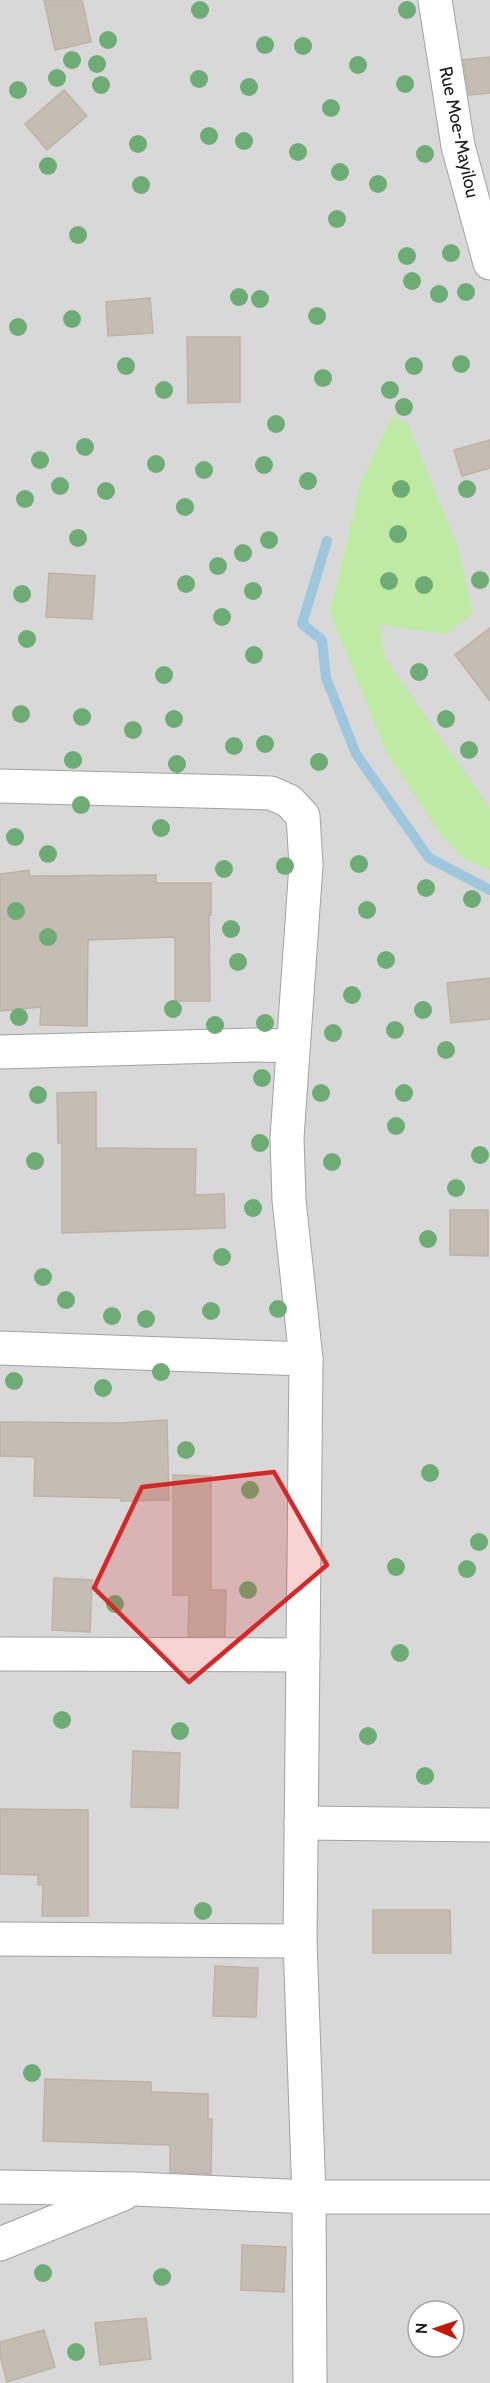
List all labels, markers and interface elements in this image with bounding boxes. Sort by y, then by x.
street label: Rue Moe-Mayilou [434,64,484,200]
north arrow [406,2299,466,2359]
text: N [412,2323,431,2334]

